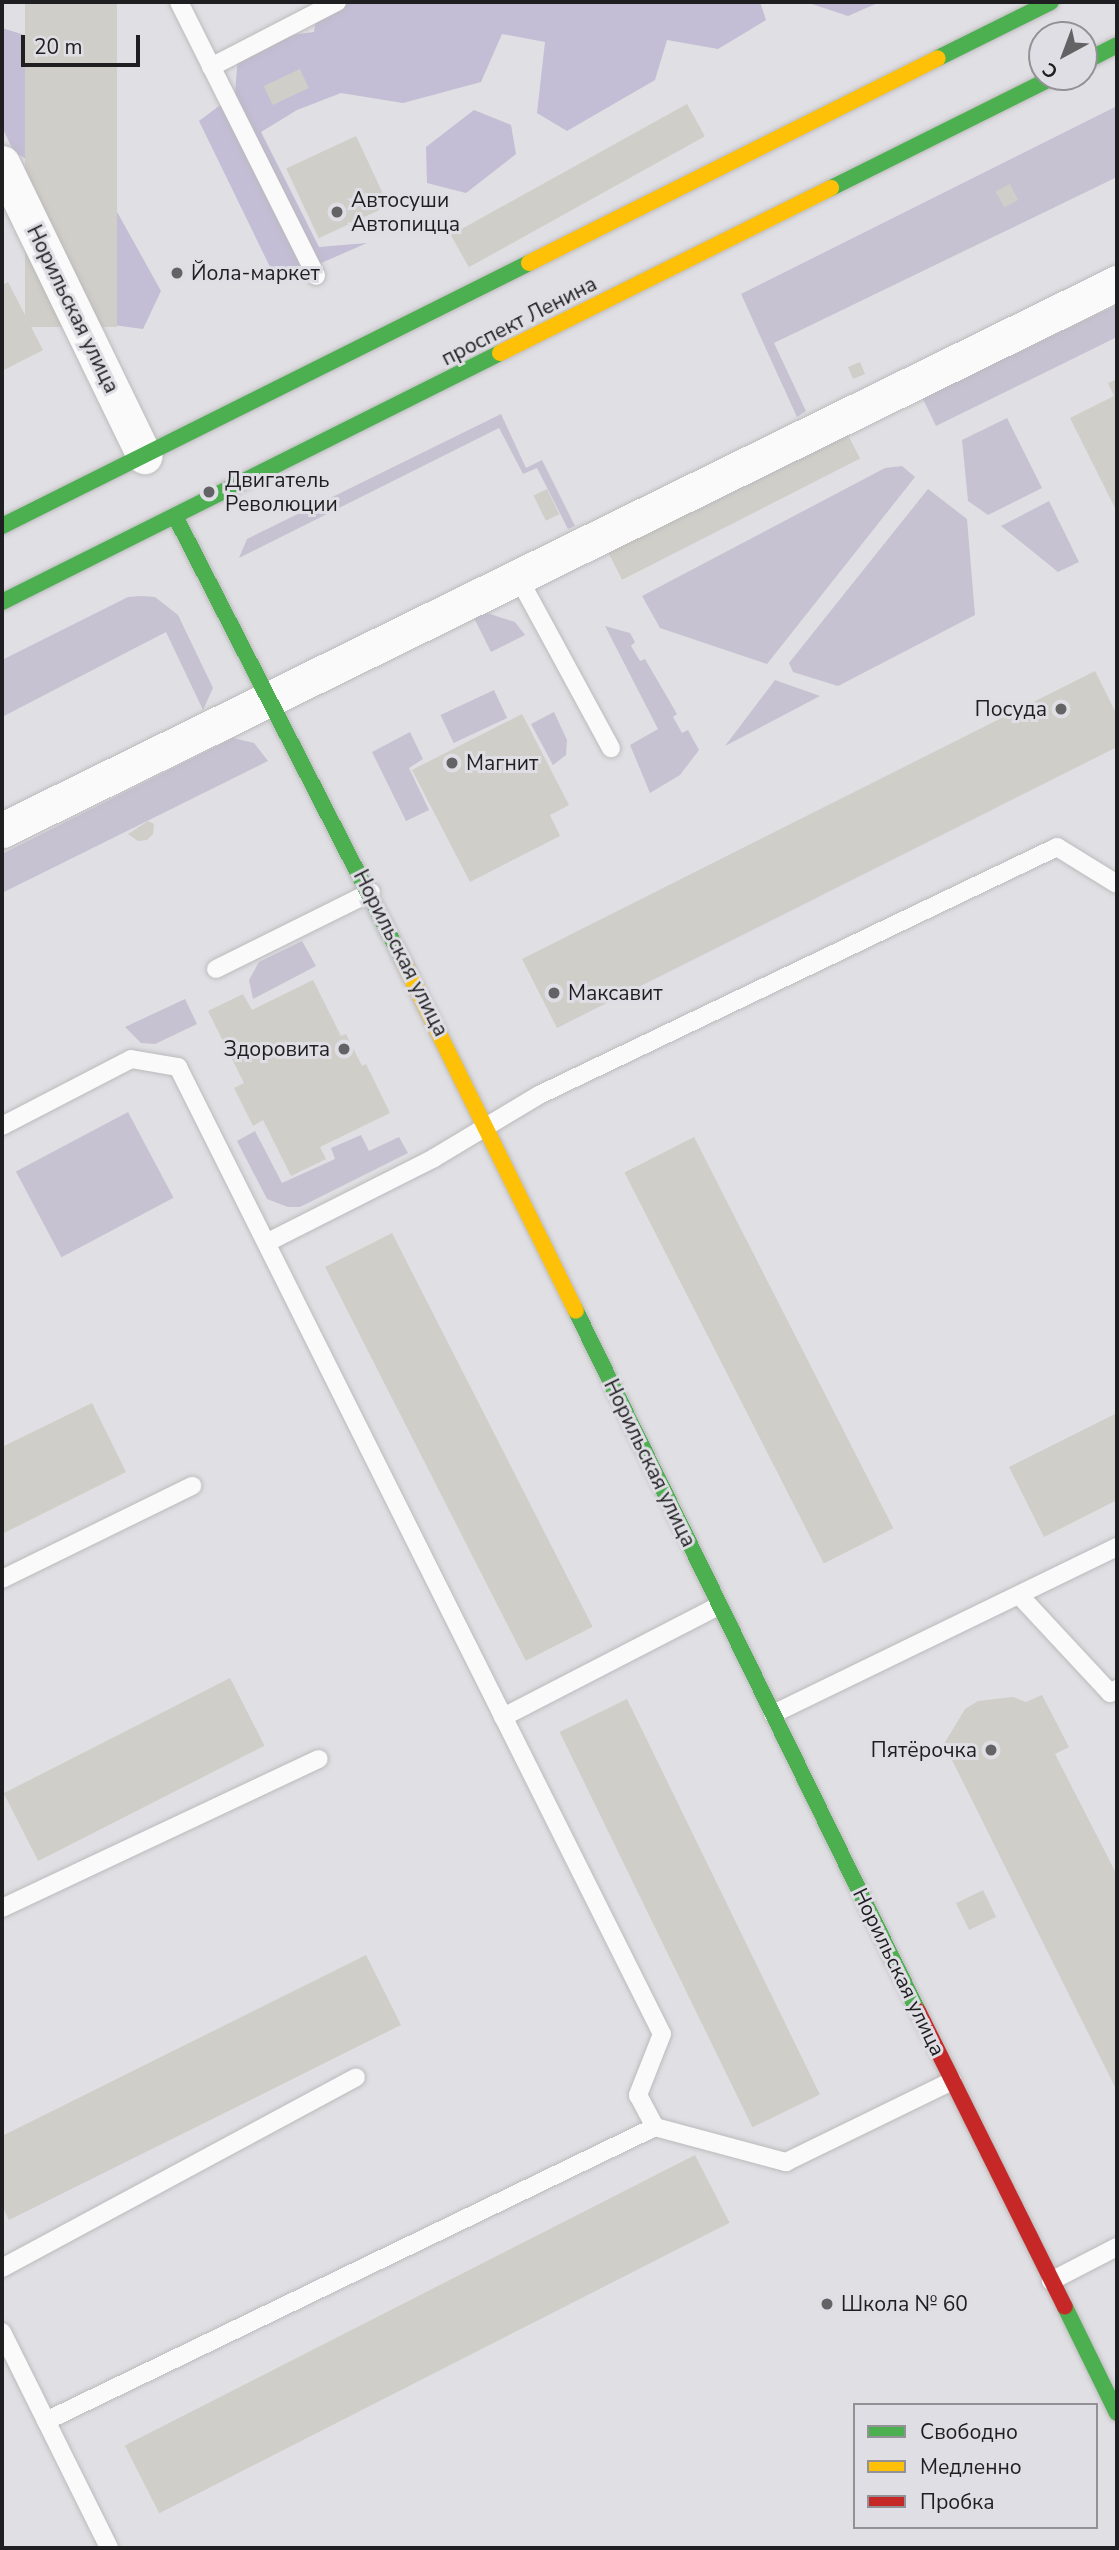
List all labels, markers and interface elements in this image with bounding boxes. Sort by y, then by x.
scale bar [24,21,144,65]
north arrow [1028,21,1098,91]
text: 20 m [34,33,83,61]
text: С [1037,56,1064,84]
place label: Автосуши Автопицца [351,187,460,237]
marker: Автосуши Автопицца [329,204,345,220]
street label: Норильская улица [21,221,125,397]
place label: Йола-маркет [191,260,320,286]
marker: Йола-маркет [169,265,185,281]
street label: проспект Ленина [437,271,601,371]
place label: Двигатель Революции [225,467,338,517]
marker: Двигатель Революции [199,482,219,502]
place label: Посуда [975,696,1047,722]
marker: Посуда [1053,701,1069,717]
place label: Магнит [466,750,538,776]
marker: Магнит [444,755,460,771]
street label: Норильская улица [348,866,454,1040]
place label: Максавит [568,980,663,1006]
marker: Максавит [546,985,562,1001]
place label: Здоровита [224,1036,330,1062]
marker: Здоровита [336,1041,352,1057]
street label: Норильская улица [598,1375,702,1551]
place label: Пятёрочка [871,1737,977,1763]
marker: Пятёрочка [983,1742,999,1758]
street label: Норильская улица [847,1884,951,2060]
place label: Школа № 60 [841,2291,968,2317]
marker: Школа № 60 [819,2296,835,2312]
legend [853,2403,1098,2529]
text: Свободно [920,2418,1018,2446]
text: Медленно [920,2453,1022,2481]
text: Пробка [920,2488,994,2516]

